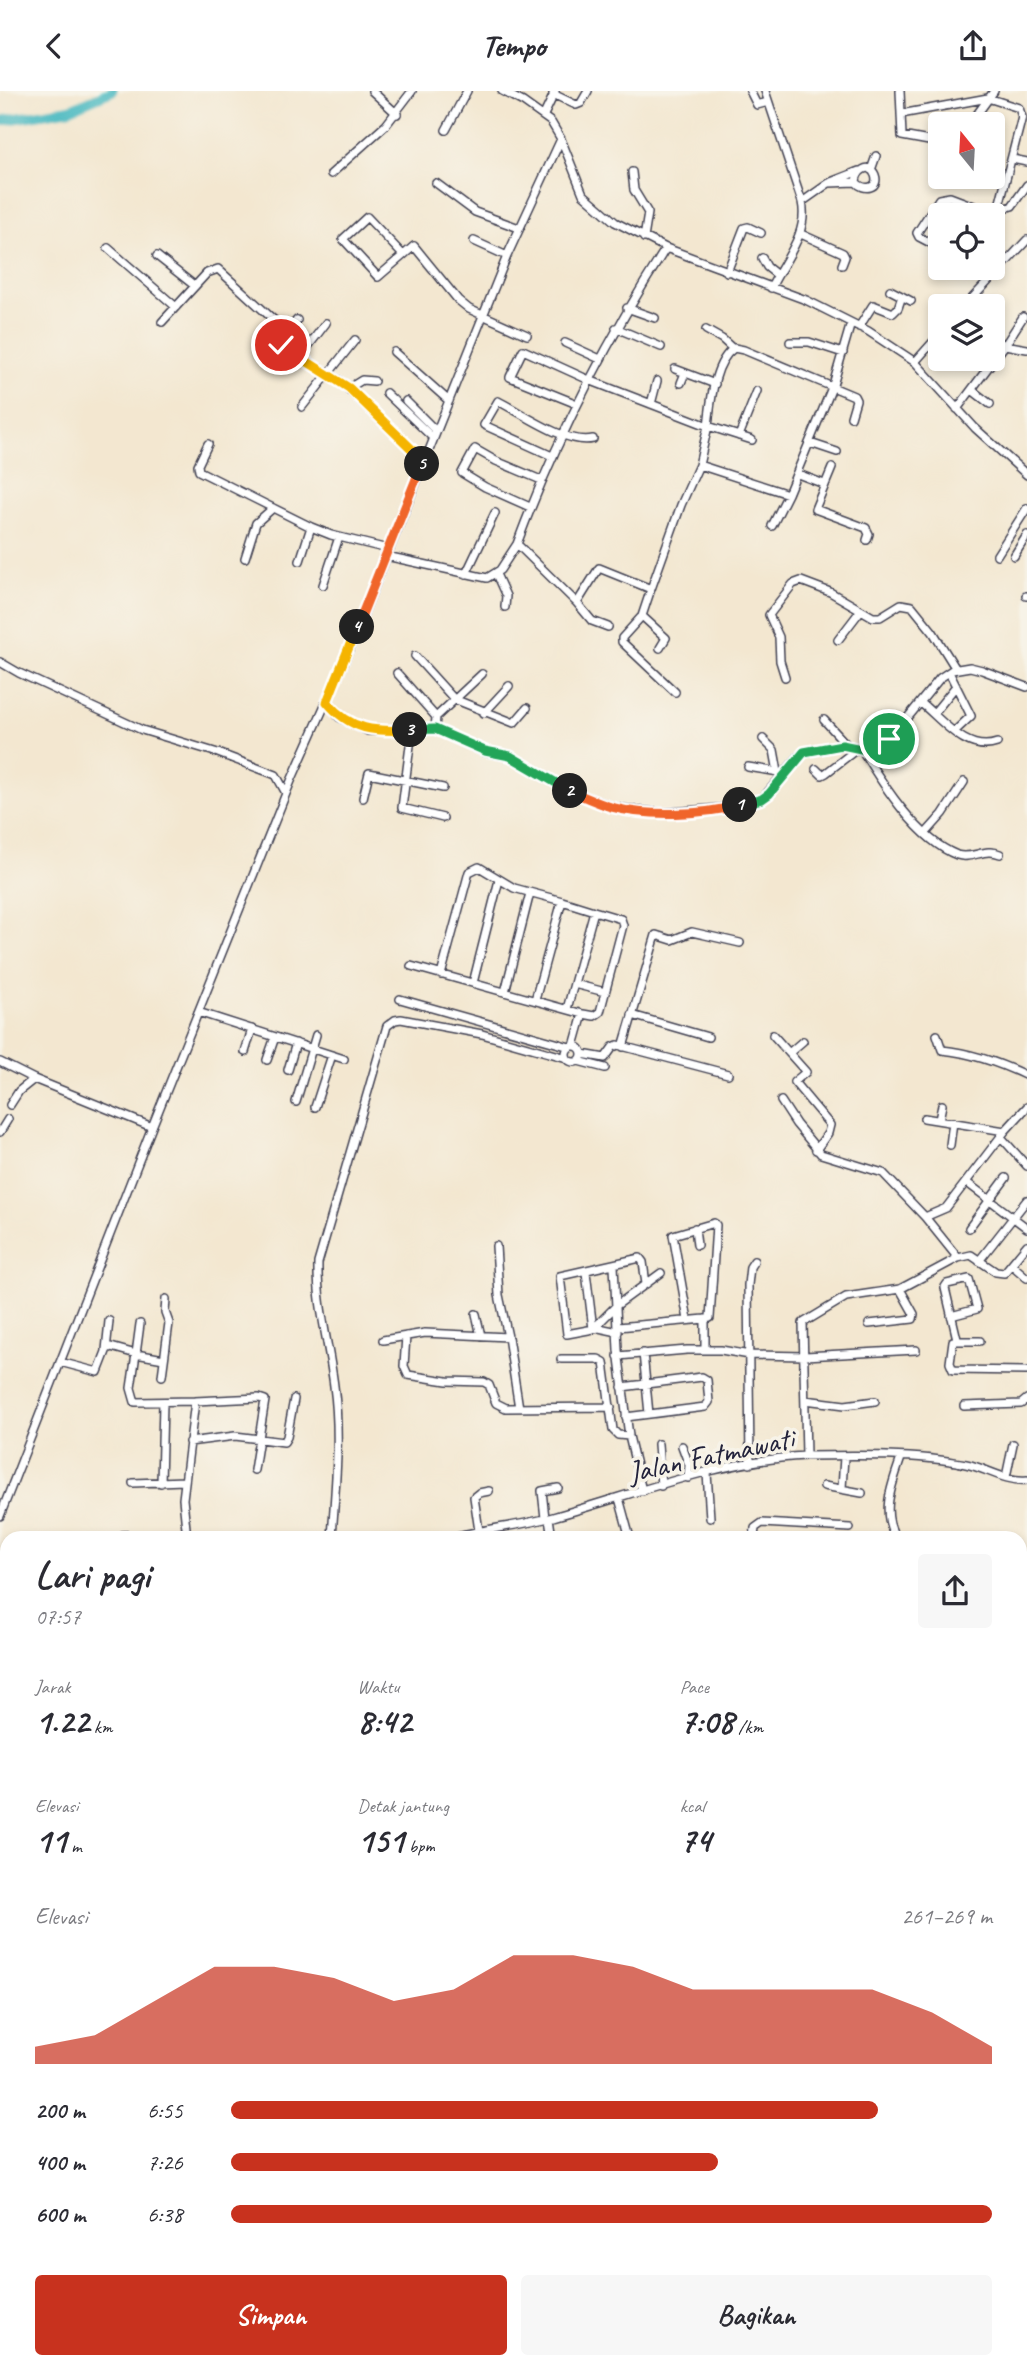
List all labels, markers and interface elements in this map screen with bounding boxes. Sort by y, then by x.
text: Tempo [481,25,546,66]
icon: back [35,27,73,65]
icon: share [954,27,992,65]
north arrow [928,112,1004,189]
map controls [928,112,1005,371]
button: locate [928,203,1005,280]
button: layers [928,294,1005,371]
pin [251,315,311,375]
icon: check [262,326,300,364]
pin: 5 [404,447,440,481]
text: 5 [417,451,426,475]
pin: 4 [340,609,374,645]
text: 4 [352,614,361,638]
pin [859,709,919,769]
pin: 3 [392,713,428,747]
text: 3 [405,717,414,741]
icon: arrive [870,720,908,758]
pin: 2 [552,773,588,809]
text: 2 [565,778,574,802]
pin: 1 [722,787,758,823]
text: 1 [735,792,744,816]
street label: Jalan Fatmawati [623,1418,801,1491]
text: Lari pagi [35,1552,150,1599]
button: share [918,1554,992,1628]
text: 07:57 [35,1602,81,1631]
text: Jarak [35,1675,70,1699]
text: Waktu [357,1675,400,1699]
text: Pace [680,1675,709,1699]
text: 1.22 [35,1699,89,1744]
text: 8:42 [357,1699,412,1744]
text: 7:08 [680,1699,734,1744]
text: km [89,1715,112,1739]
text: /km [734,1715,763,1739]
text: Elevasi [35,1794,78,1818]
text: Detak jantung [357,1794,449,1818]
text: kcal [680,1794,705,1818]
text: 11 [35,1818,67,1863]
text: 151 [357,1818,404,1863]
text: 74 [680,1818,711,1863]
text: m [67,1834,82,1858]
text: bpm [404,1834,435,1858]
text: Elevasi [35,1902,88,1931]
text: 261–269 m [901,1902,992,1931]
text: 200 m [35,2096,85,2125]
text: 6:55 [147,2096,183,2125]
text: 400 m [35,2148,85,2177]
text: 7:26 [147,2148,183,2177]
text: 600 m [35,2200,85,2229]
text: 6:38 [147,2200,183,2229]
button: Simpan [35,2275,507,2355]
button: Bagikan [521,2275,992,2355]

